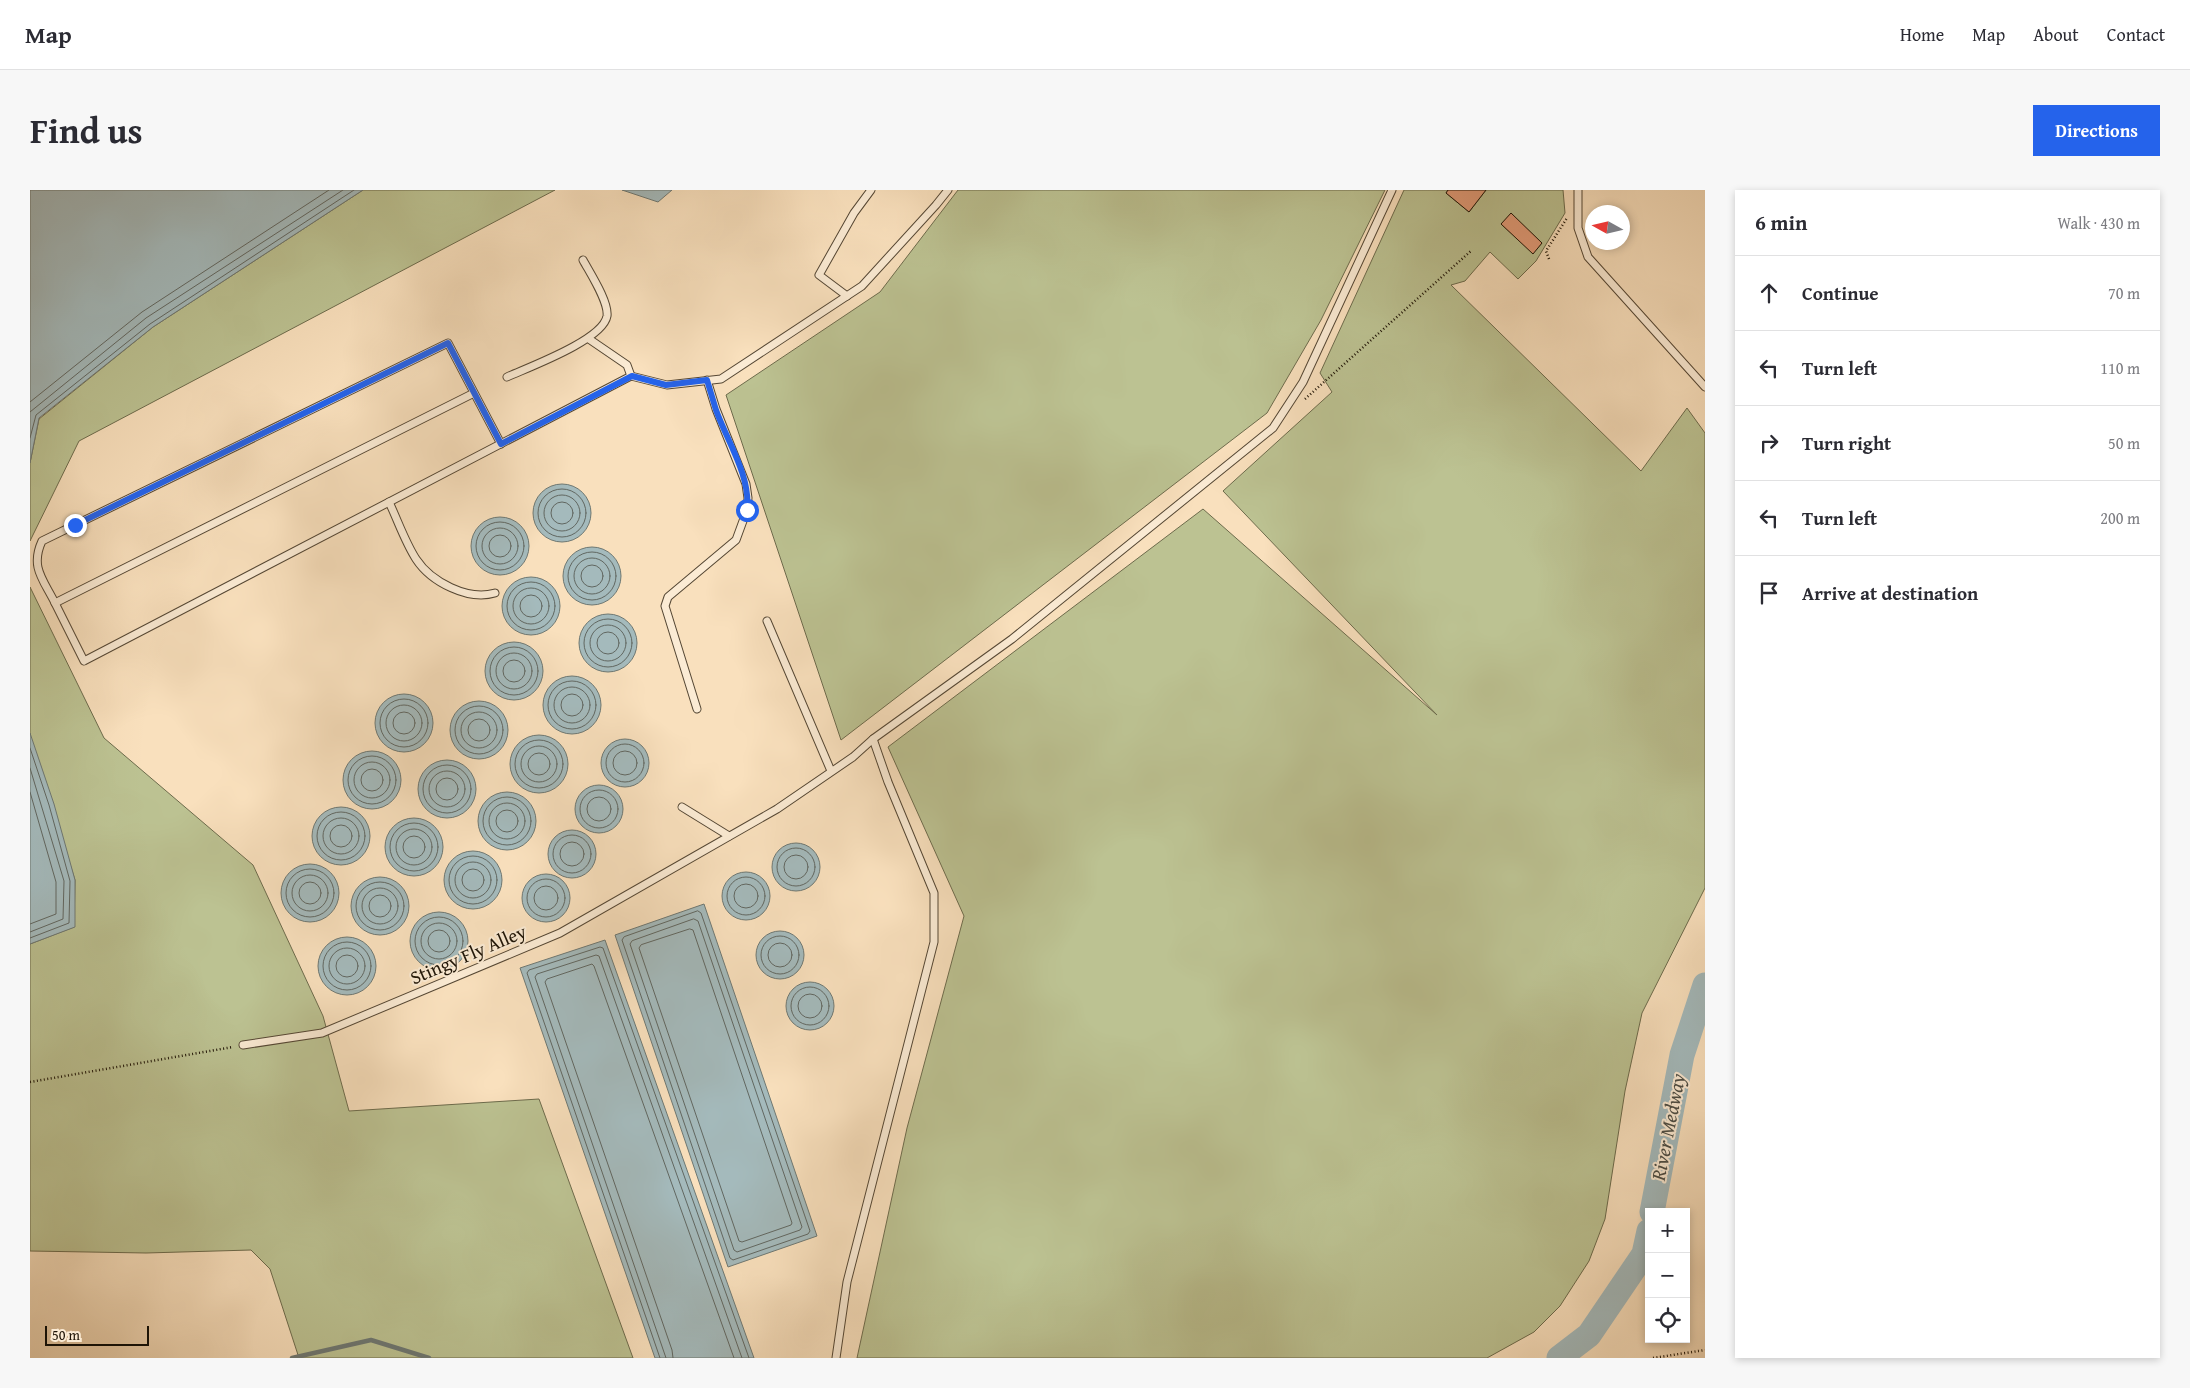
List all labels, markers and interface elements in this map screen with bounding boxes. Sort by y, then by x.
text: Map [25,17,72,52]
text: Home [1900,21,1944,48]
text: Map [1972,21,2005,48]
text: About [2033,21,2079,48]
text: Contact [2107,21,2165,48]
text: Find us [30,105,143,156]
button: Directions [2033,105,2160,156]
north arrow [1585,205,1630,250]
text: 6 min [1755,207,1807,238]
text: Walk · 430 m [2057,211,2140,235]
icon: ahead [1755,279,1783,307]
text: Continue [1802,279,1879,307]
text: 70 m [2108,281,2140,305]
icon: left [1755,354,1783,382]
text: Turn left [1802,354,1877,382]
text: 110 m [2100,356,2140,380]
icon: right [1755,429,1783,457]
text: Turn right [1802,429,1891,457]
text: 50 m [2108,431,2140,455]
route start [736,499,759,522]
icon: left [1755,504,1783,532]
text: Turn left [1802,504,1877,532]
text: 200 m [2100,506,2140,530]
route end [64,514,87,537]
icon: arrive [1755,579,1783,607]
text: Arrive at destination [1802,579,1978,607]
street label: Stingy Fly Alley [405,917,531,991]
water label: River Medway [1643,1071,1692,1184]
map controls [1645,1208,1690,1343]
button: + [1645,1208,1690,1253]
button: − [1645,1253,1690,1298]
button: locate [1645,1298,1690,1343]
scale bar [45,1323,149,1346]
text: 50 m [52,1325,80,1345]

